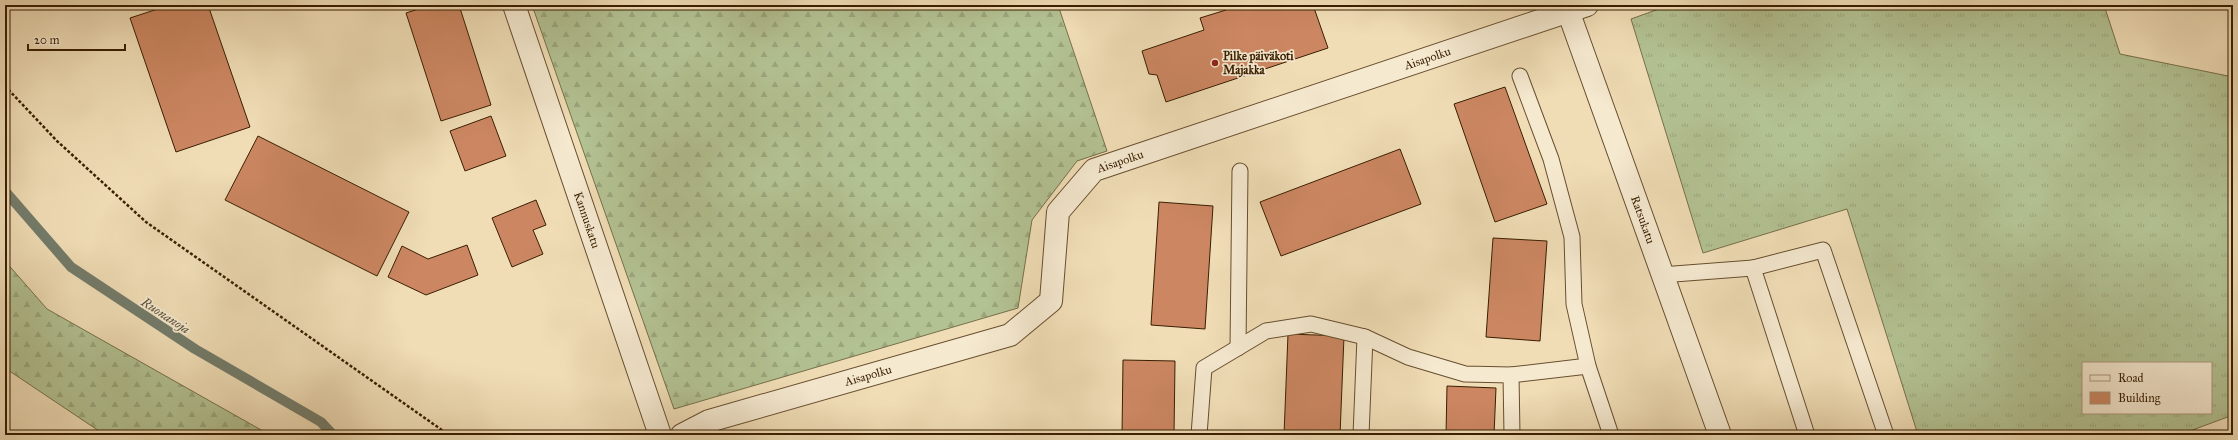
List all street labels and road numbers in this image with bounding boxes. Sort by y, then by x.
street label: Aisapolku [1401,44,1453,73]
street label: Aisapolku [1094,147,1146,176]
street label: Kannuskatu [571,190,603,251]
street label: Ratsukatu [1628,194,1658,246]
street label: Aisapolku [842,362,894,389]

